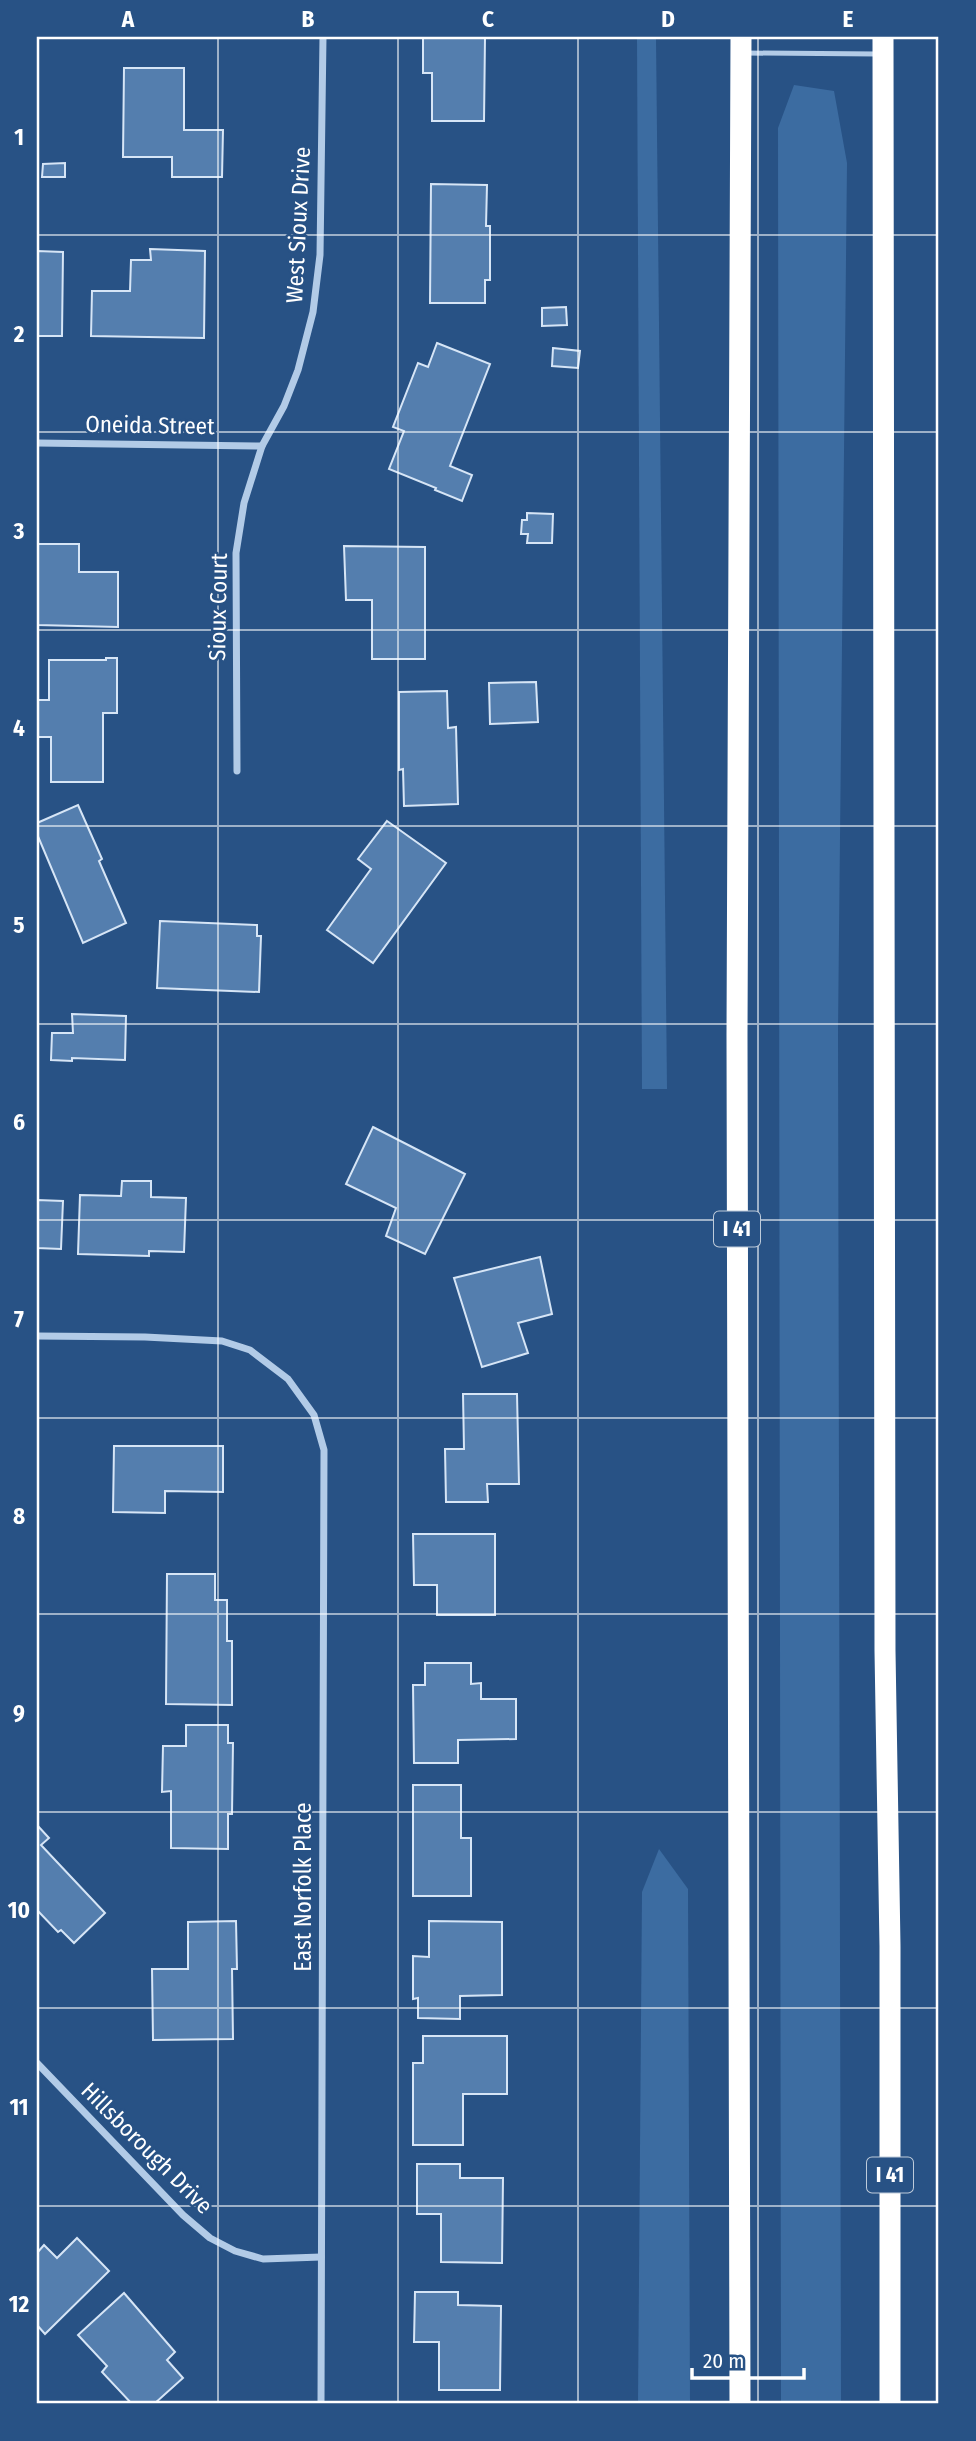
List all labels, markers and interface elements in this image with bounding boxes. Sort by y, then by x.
text: A [121,5,135,33]
text: B [302,5,315,33]
text: C [482,5,494,33]
text: D [661,5,675,33]
text: E [843,5,854,33]
text: 1 [14,123,24,151]
street label: West Sioux Drive [280,146,316,304]
text: 2 [13,320,25,348]
street label: Oneida Street [85,410,215,440]
text: 3 [13,517,25,545]
street label: Sioux Court [203,552,233,661]
text: 4 [13,714,25,742]
text: 5 [13,911,25,939]
text: 6 [13,1108,25,1136]
road number: I 41 [714,1212,760,1246]
text: 7 [14,1305,24,1333]
text: 8 [13,1502,25,1530]
text: 9 [13,1699,25,1727]
street label: East Norfolk Place [289,1802,317,1972]
text: 10 [8,1896,30,1924]
street label: Hillsborough Drive [75,2076,219,2220]
text: 11 [9,2093,29,2121]
road number: I 41 [867,2158,913,2192]
text: 12 [9,2290,30,2318]
scale bar [692,2336,804,2380]
text: 20 m [703,2348,744,2374]

